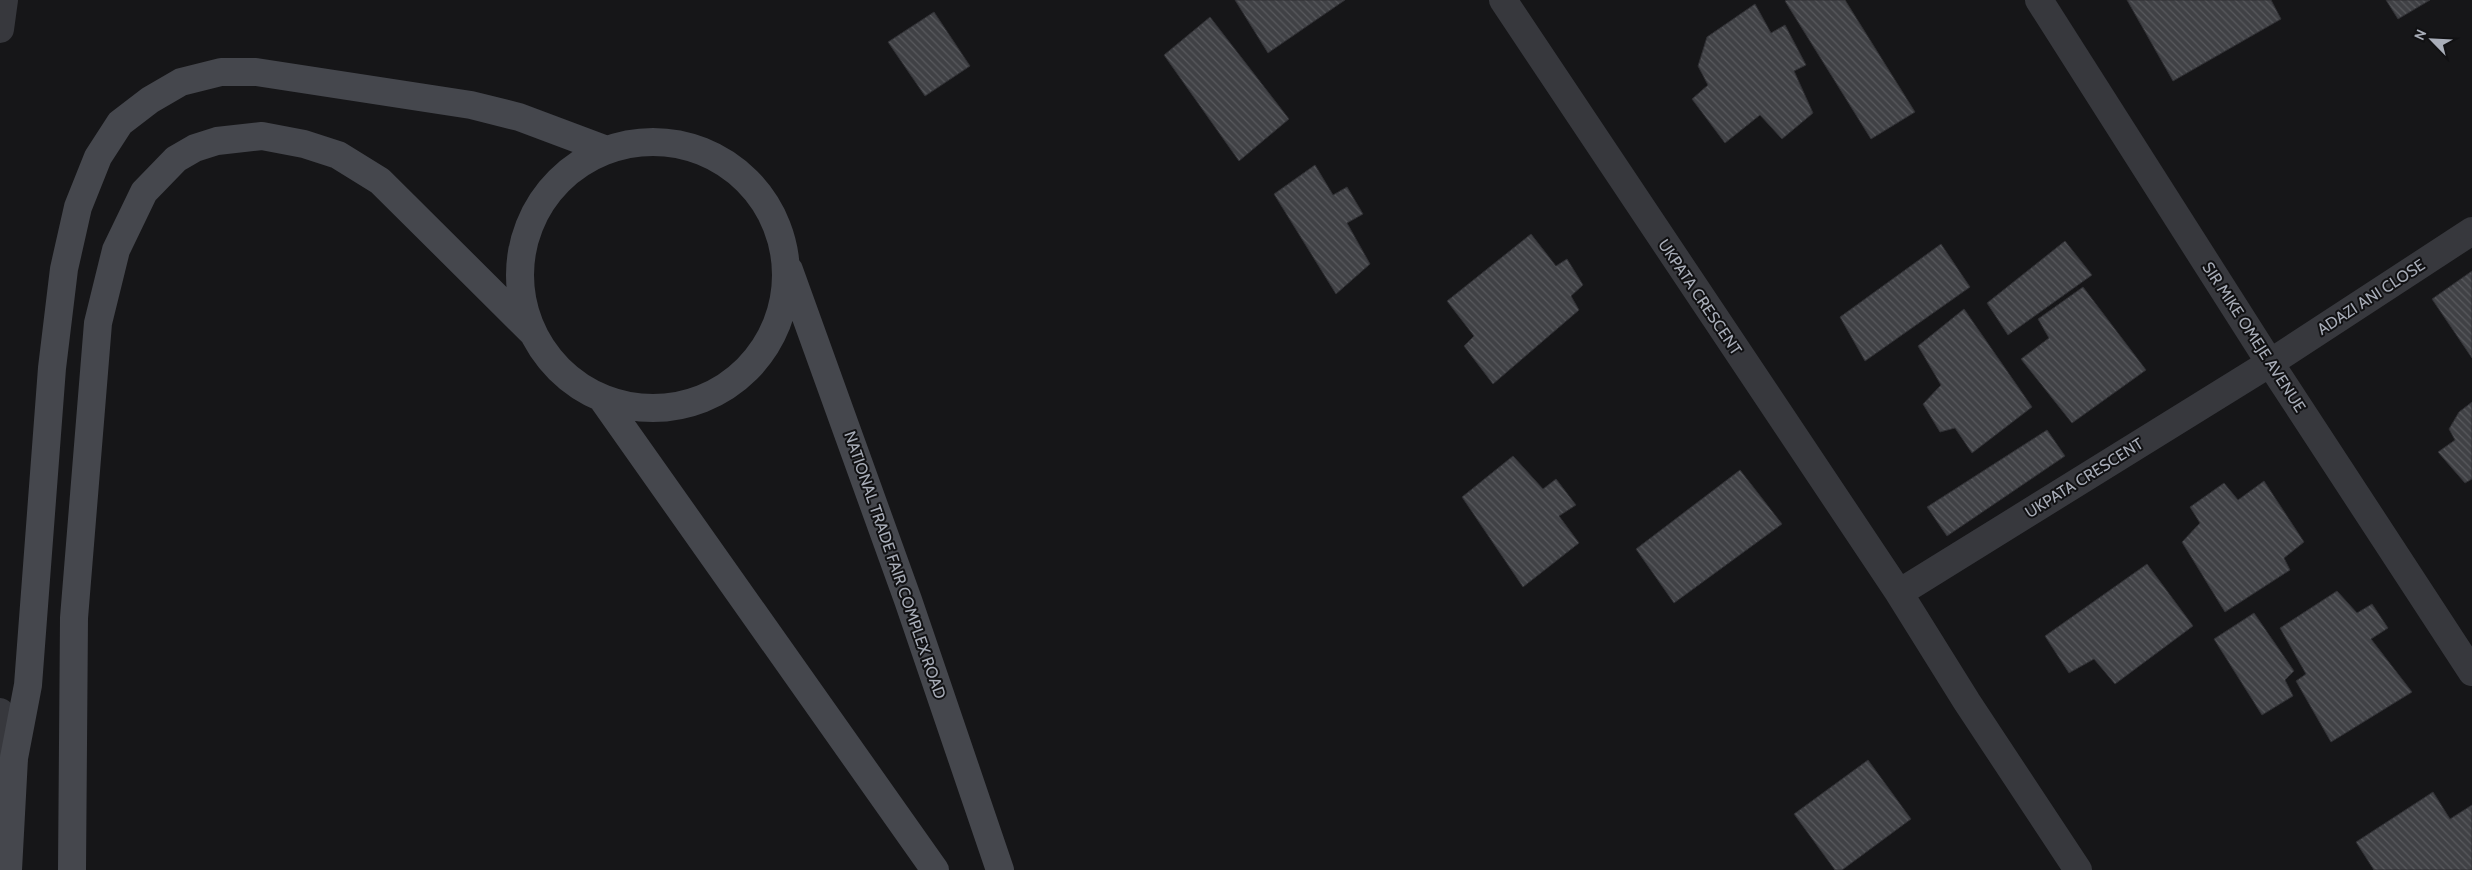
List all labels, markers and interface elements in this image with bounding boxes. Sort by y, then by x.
north arrow [2407,15,2457,65]
text: N [2410,27,2430,43]
street label: UKPATA CRESCENT [1654,236,1746,359]
street label: ADAZI ANI CLOSE [2314,255,2428,339]
street label: SIR MIKE OMEJE AVENUE [2198,258,2310,416]
street label: NATIONAL TRADE FAIR COMPLEX ROAD [840,429,950,701]
street label: UKPATA CRESCENT [2022,434,2147,522]

